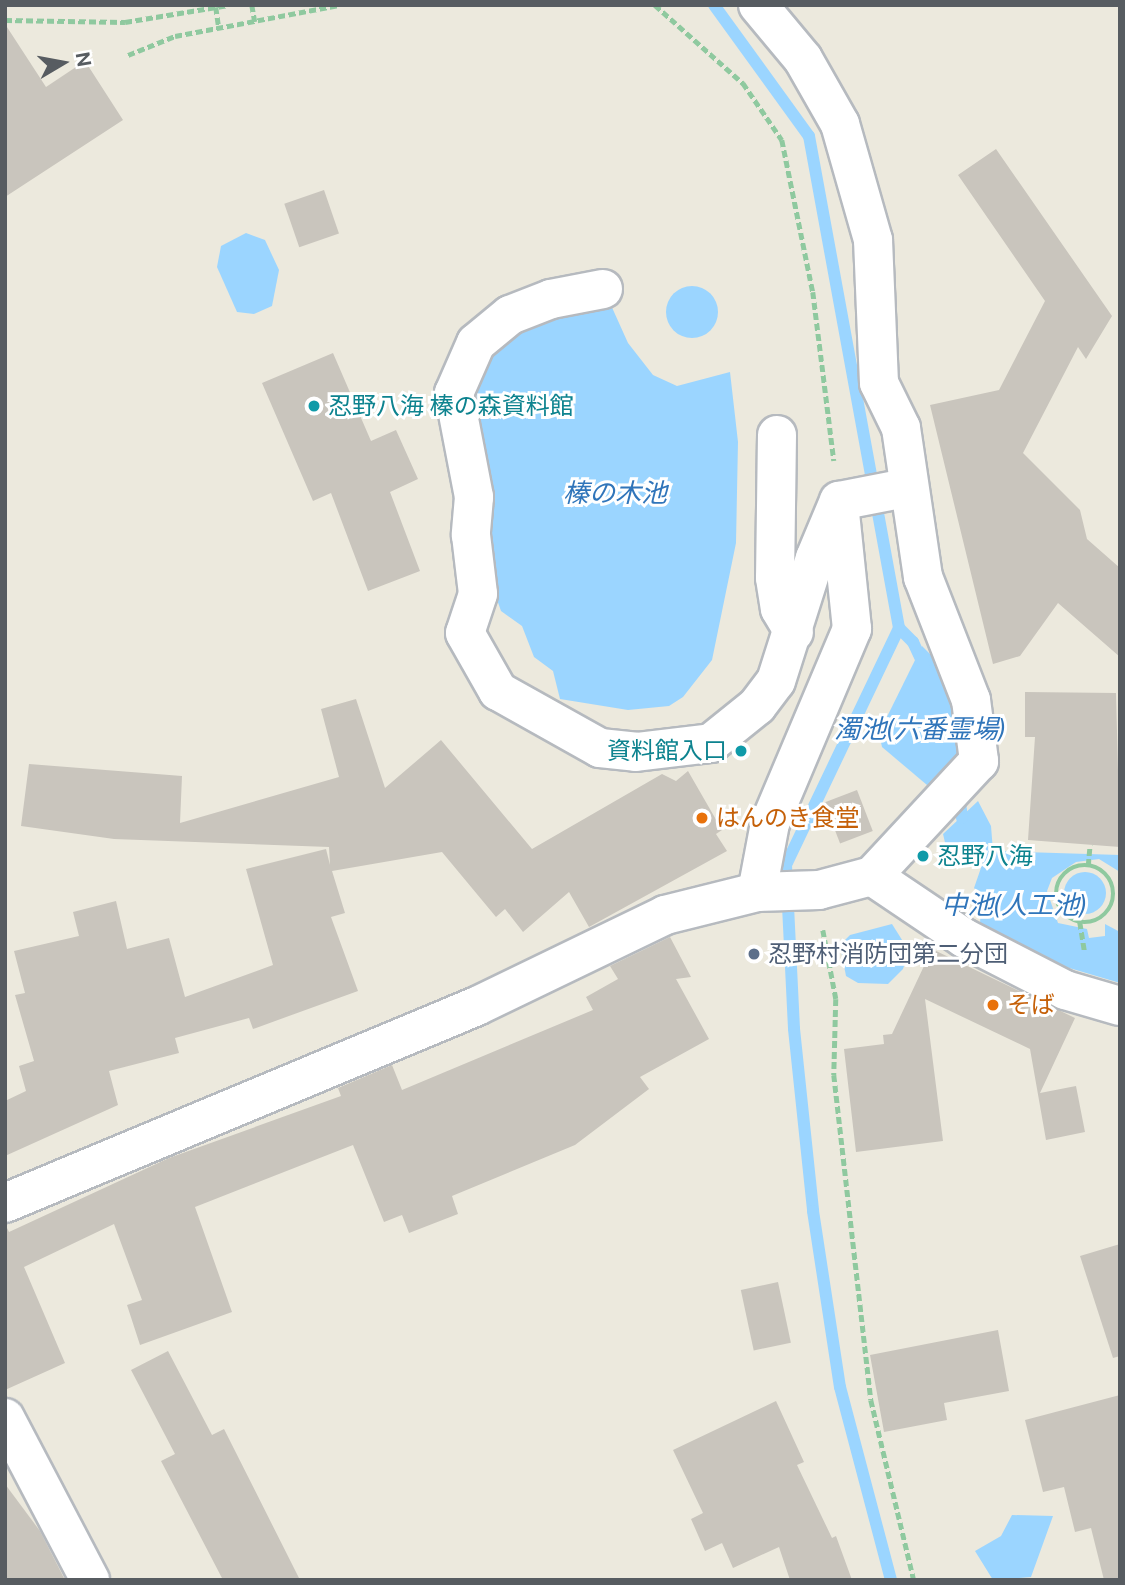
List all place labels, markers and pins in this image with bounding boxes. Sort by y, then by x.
place label: 忍野八海 榛の森資料館 [328,392,574,420]
marker: 忍野八海 榛の森資料館 [306,398,322,414]
place label: 資料館入口 [607,737,727,765]
marker: 資料館入口 [733,743,749,759]
place label: はんのき食堂 [716,804,860,832]
marker: はんのき食堂 [694,810,710,826]
place label: 忍野八海 [937,842,1033,870]
marker: 忍野八海 [915,848,931,864]
place label: 忍野村消防団第二分団 [768,940,1008,968]
marker: 忍野村消防団第二分団 [746,946,762,962]
place label: そば [1007,991,1055,1019]
marker: そば [985,997,1001,1013]

